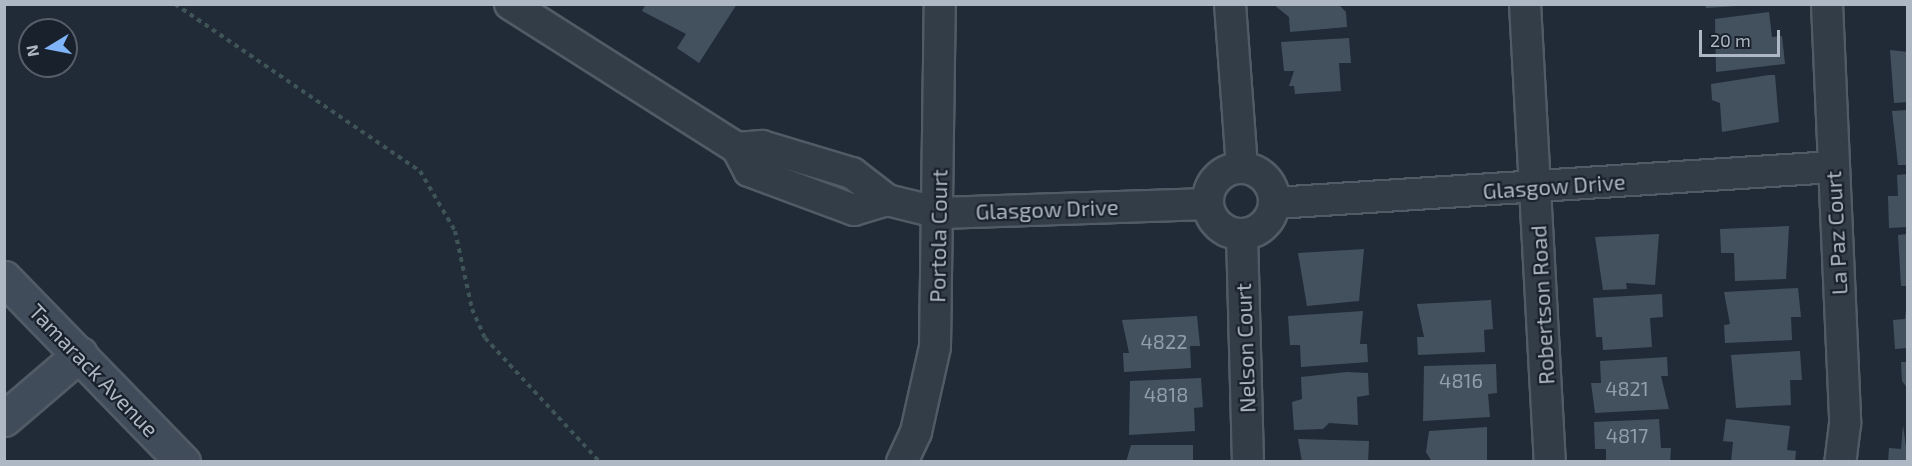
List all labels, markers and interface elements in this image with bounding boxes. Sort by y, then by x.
north arrow [18,18,78,78]
scale bar [1702,18,1783,56]
text: 20 m [1710,29,1751,51]
text: N [21,44,42,58]
street label: Glasgow Drive [1482,168,1626,204]
street label: Portola Court [924,169,952,303]
street label: La Paz Court [1820,170,1852,296]
street label: Glasgow Drive [975,193,1119,225]
street label: Robertson Road [1525,225,1559,385]
street label: Nelson Court [1230,283,1260,413]
street label: Tamarack Avenue [24,298,164,442]
house number: 4822 [1141,329,1187,353]
house number: 4816 [1439,368,1483,392]
house number: 4821 [1605,376,1649,400]
house number: 4818 [1144,382,1188,406]
house number: 4817 [1606,423,1648,447]

